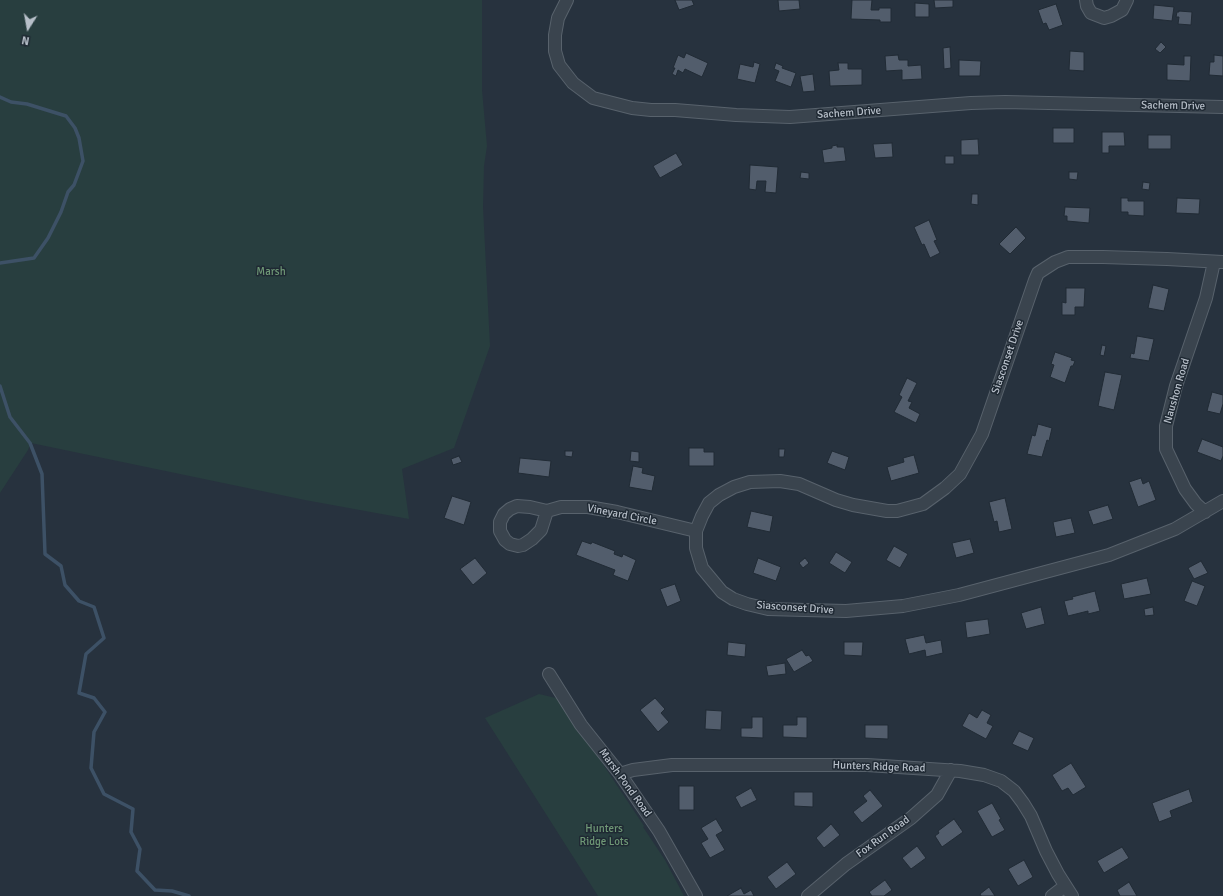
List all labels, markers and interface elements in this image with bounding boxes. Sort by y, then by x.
north arrow [8,8,48,48]
text: N [21,33,31,47]
street label: Sachem Drive [1141,99,1205,113]
street label: Sachem Drive [817,104,881,122]
park label: Marsh [256,265,286,279]
street label: Siasconset Drive [989,318,1027,396]
street label: Naushon Road [1161,357,1193,425]
street label: Vineyard Circle [586,502,658,528]
street label: Siasconset Drive [756,599,834,617]
street label: Marsh Pond Road [596,746,654,820]
street label: Hunters Ridge Road [832,759,926,775]
street label: Fox Run Road [854,813,912,861]
park label: Hunters Ridge Lots [580,822,628,848]

